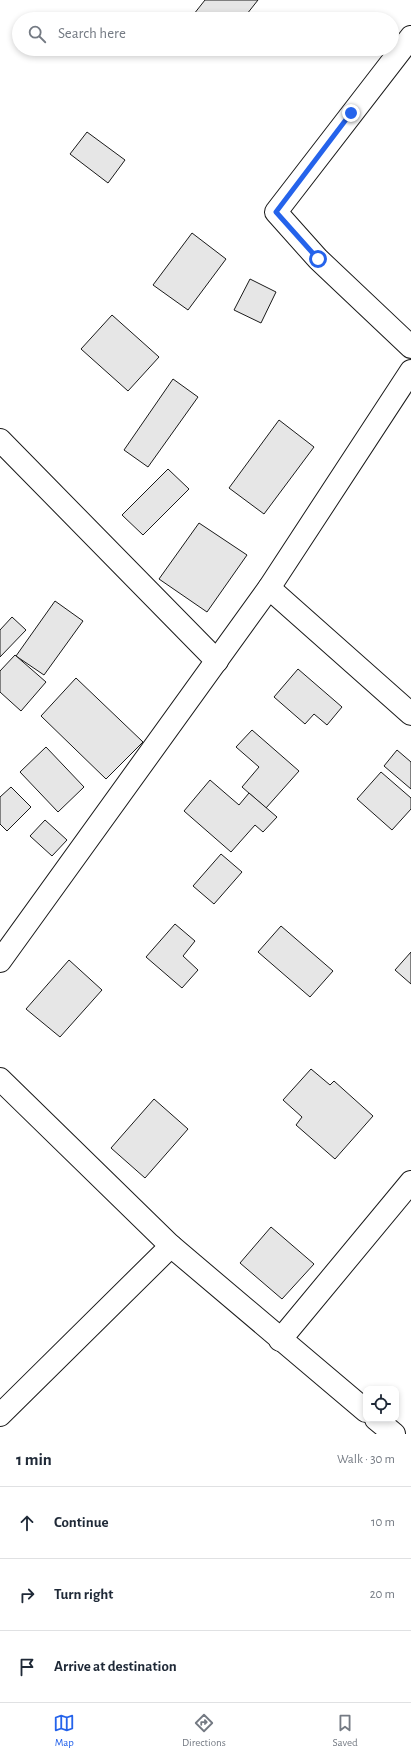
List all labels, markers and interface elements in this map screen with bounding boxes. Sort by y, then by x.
search box [12,12,399,56]
icon: search [26,23,48,45]
text: Search here [58,26,126,41]
route end [342,104,360,122]
route start [309,250,327,268]
map controls [363,1386,399,1422]
button: locate [363,1386,399,1422]
text: 1 min [16,1451,52,1468]
text: Walk · 30 m [337,1453,395,1466]
icon: ahead [16,1512,38,1534]
text: Continue [54,1515,109,1530]
text: 10 m [371,1516,395,1529]
icon: right [16,1584,38,1606]
text: Turn right [54,1587,113,1602]
text: 20 m [370,1588,395,1601]
icon: arrive [16,1656,38,1678]
text: Arrive at destination [54,1659,177,1674]
tab: Map [53,1712,75,1749]
tab: Directions [182,1712,226,1749]
tab: Saved [332,1712,358,1749]

